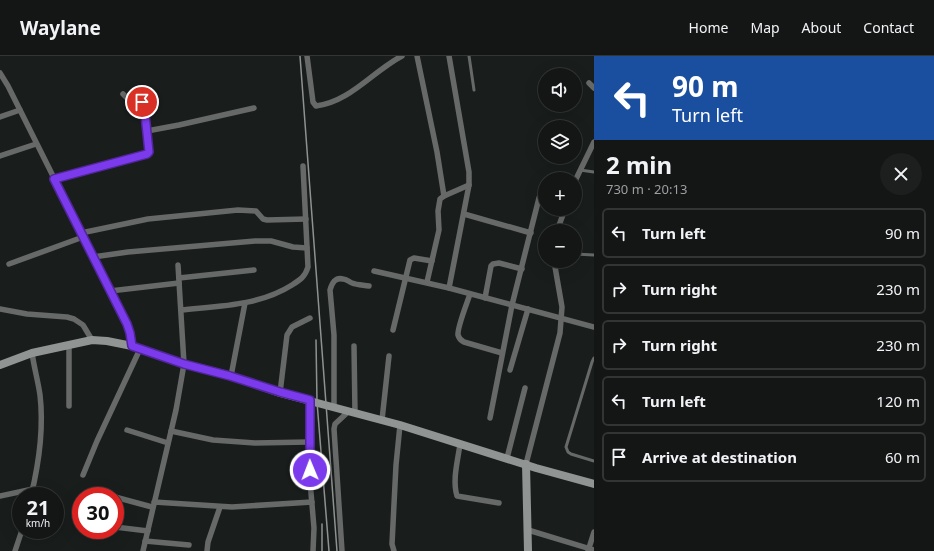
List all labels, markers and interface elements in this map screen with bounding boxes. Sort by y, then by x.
text: Waylane [20,15,101,41]
text: Home [689,18,728,37]
text: Map [750,18,780,37]
text: About [802,18,841,37]
text: Contact [863,18,914,37]
text: 90 m [672,67,739,105]
map controls [538,68,582,268]
button: sound [538,68,582,112]
icon: left [606,72,658,124]
pin [125,85,159,119]
icon: arrive [131,91,153,113]
text: Turn left [672,103,743,127]
button: layers [538,120,582,164]
text: 2 min [606,148,672,181]
button: close [880,153,922,195]
button: + [538,172,582,216]
text: 730 m · 20:13 [606,180,687,198]
icon: left [608,222,630,244]
text: Turn left [642,223,706,243]
text: 90 m [885,223,920,243]
button: − [538,224,582,268]
icon: right [608,278,630,300]
text: Turn right [642,279,717,299]
text: 230 m [876,279,920,299]
icon: right [608,334,630,356]
text: Turn right [642,335,717,355]
text: 230 m [876,335,920,355]
icon: left [608,390,630,412]
text: Turn left [642,391,706,411]
text: 120 m [876,391,920,411]
icon: arrive [608,446,630,468]
text: Arrive at destination [642,447,797,467]
text: 60 m [885,447,920,467]
position arrow [289,449,331,491]
speed limit sign: 30 [72,487,124,539]
text: 21 [27,494,49,521]
text: km/h [26,516,50,530]

